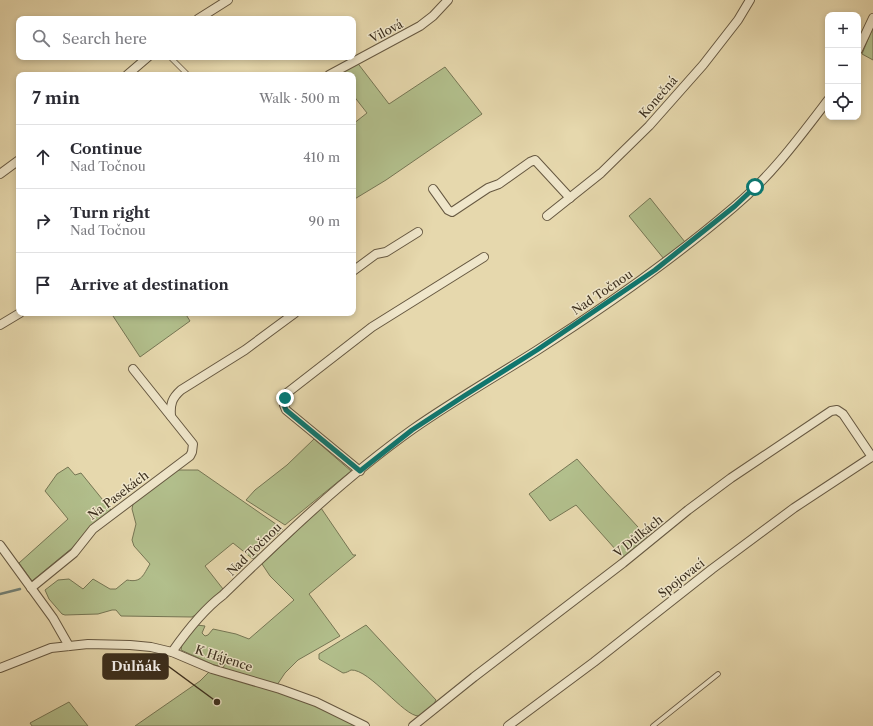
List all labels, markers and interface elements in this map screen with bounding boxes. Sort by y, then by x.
map controls [825,12,861,120]
button: + [825,12,861,48]
search box [16,16,356,60]
street label: Vilová [366,16,406,46]
icon: search [30,27,52,49]
text: Search here [62,29,147,48]
button: − [825,48,861,84]
street label: Konečná [636,72,681,121]
button: locate [825,84,861,120]
text: 7 min [32,88,80,108]
text: Walk · 500 m [259,90,340,106]
text: Continue [70,139,142,158]
icon: ahead [32,146,54,168]
text: 410 m [303,149,340,165]
text: Nad Točnou [70,158,146,174]
route start [746,178,764,196]
text: Turn right [70,203,150,222]
icon: right [32,210,54,232]
text: 90 m [309,213,340,229]
text: Nad Točnou [70,222,146,238]
street label: Nad Točnou [569,266,636,318]
icon: arrive [32,274,54,296]
text: Arrive at destination [70,275,229,294]
route end [276,389,294,407]
street label: Na Pasekách [85,467,152,523]
street label: V Důlkách [610,511,666,561]
street label: Nad Točnou [224,519,285,579]
street label: Spojovací [655,555,707,601]
street label: K Hájence [193,642,255,674]
callout: Důlňák [103,654,168,679]
text: Důlňák [111,658,161,674]

